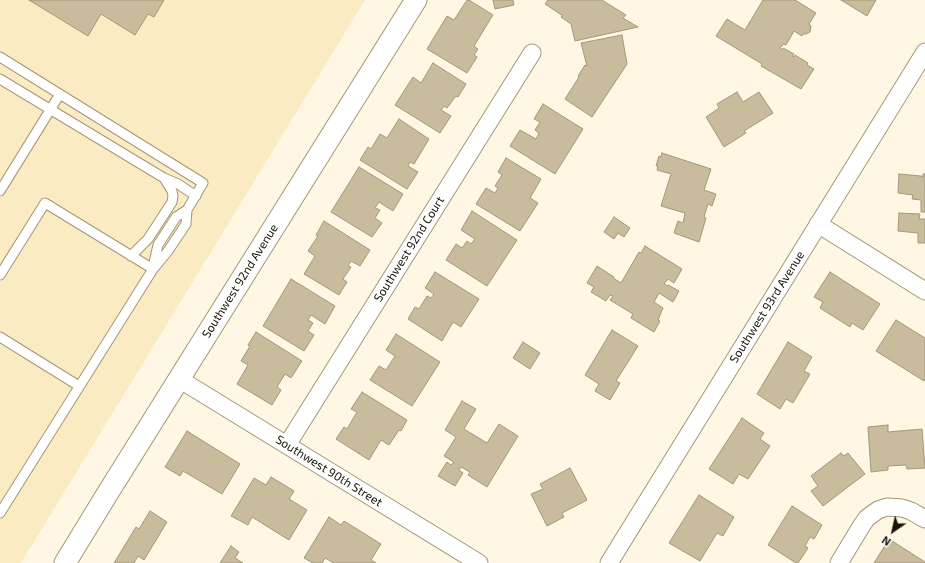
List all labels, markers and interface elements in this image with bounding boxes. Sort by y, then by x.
street label: Southwest 92nd Court [371,194,447,304]
street label: Southwest 92nd Avenue [199,221,281,341]
street label: Southwest 93rd Avenue [727,248,807,366]
street label: Southwest 90th Street [273,432,385,510]
north arrow [873,511,913,551]
text: N [879,534,893,549]

